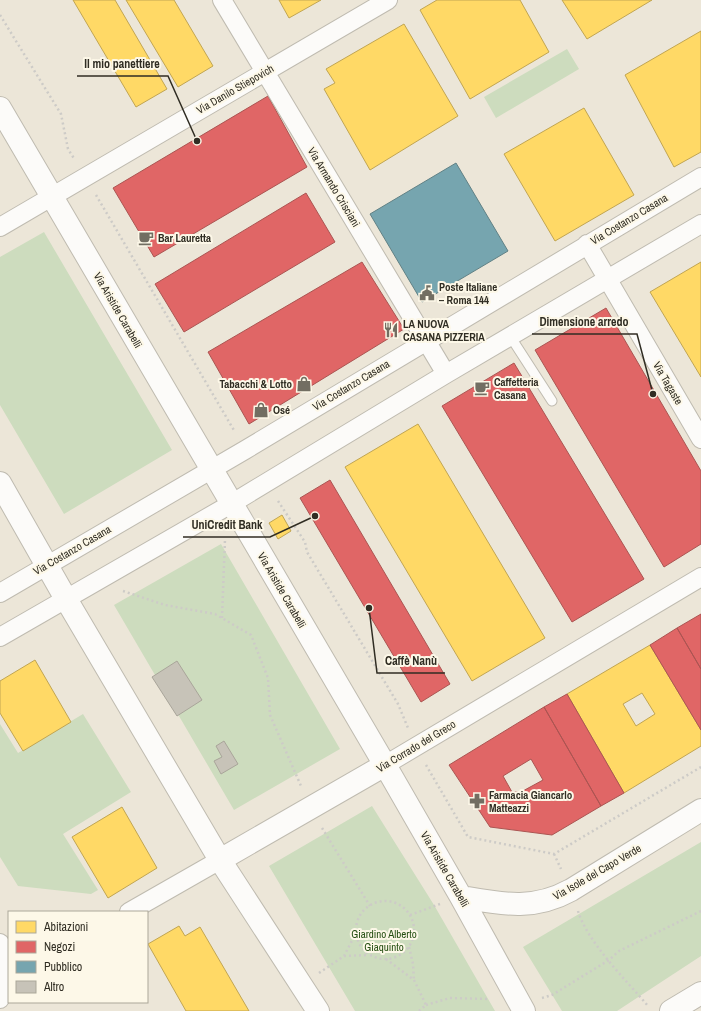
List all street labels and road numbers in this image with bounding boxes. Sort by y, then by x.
street label: Via Danilo Stiepovich [194,61,276,117]
street label: Via Armando Crisciani [305,145,363,229]
street label: Via Costanzo Casana [588,190,670,248]
street label: Via Aristide Carabelli [91,270,145,350]
street label: Via Costanzo Casana [310,356,392,414]
street label: Via Tagaste [650,359,686,407]
street label: Via Costanzo Casana [31,522,113,578]
street label: Via Aristide Carabelli [255,550,309,630]
street label: Via Corrado del Greco [374,717,458,775]
street label: Via Aristide Carabelli [418,829,472,909]
street label: Via Isole del Capo Verde [550,841,644,903]

